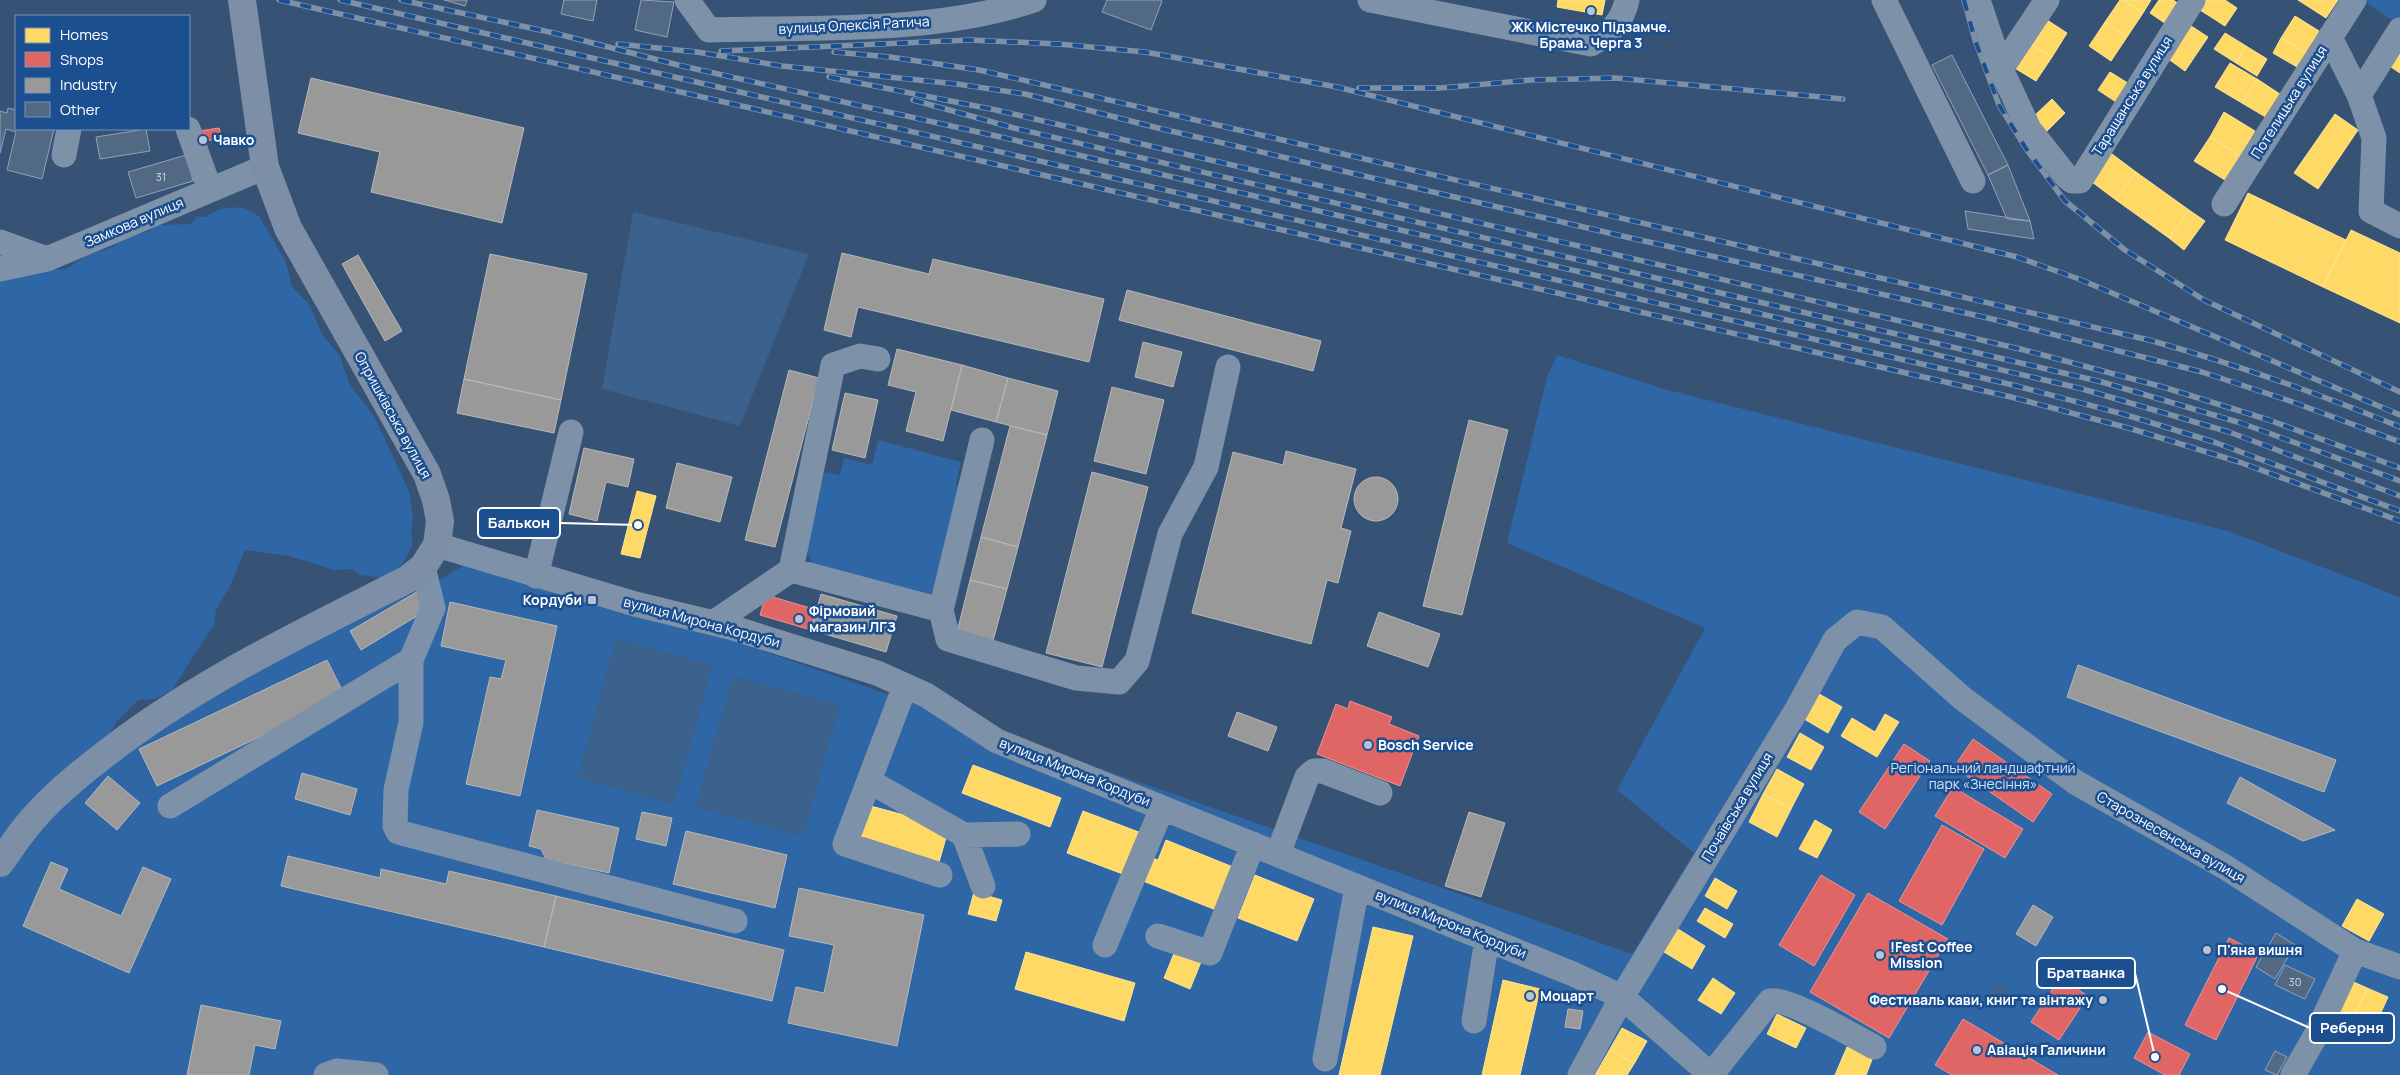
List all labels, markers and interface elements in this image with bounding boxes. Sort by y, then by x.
marker: ЖК Містечко Підзамче. Брама. Черга 3 [1585,5,1597,17]
street label: вулиця Олексія Ратича [778,11,930,38]
legend [15,15,190,130]
place label: ЖК Містечко Підзамче. Брама. Черга 3 [1511,17,1671,52]
text: Homes [60,24,109,45]
street label: Таращанська вулиця [2087,32,2176,159]
street label: Потелицька вулиця [2246,42,2331,162]
text: Shops [60,49,104,70]
text: Industry [60,74,117,95]
text: Other [60,99,101,120]
place label: Чавко [213,130,255,149]
marker: Чавко [197,134,209,146]
house number: 31 [156,169,166,184]
street label: Замкова вулиця [81,192,186,251]
street label: Опришківська вулиця [351,348,436,482]
callout: Балькон [478,508,560,538]
text: Балькон [488,512,550,533]
place label: Кордуби [523,590,582,609]
street label: вулиця Мирона Кордуби [622,591,782,652]
marker: Кордуби [586,594,598,606]
place label: Фірмовий магазин ЛГЗ [809,601,896,636]
marker: Фірмовий магазин ЛГЗ [793,613,805,625]
street label: вулиця Мирона Кордуби [997,733,1153,811]
place label: Bosch Service [1378,735,1474,754]
marker: Bosch Service [1362,739,1374,751]
street label: Почаївська вулиця [1697,749,1777,865]
park label: Регіональний ландшафтний парк «Знесіння» [1890,758,2076,793]
street label: Старознесенська вулиця [2094,786,2249,887]
street label: вулиця Мирона Кордуби [1373,885,1529,963]
place label: !Fest Coffee Mission [1890,937,1973,972]
place label: П'яна вишня [2217,940,2302,959]
marker: П'яна вишня [2201,944,2213,956]
marker: !Fest Coffee Mission [1874,949,1886,961]
callout: Братванка [2037,958,2135,988]
text: Братванка [2047,962,2125,983]
house number: 30 [2289,974,2301,989]
place label: Моцарт [1540,986,1594,1005]
marker: Моцарт [1524,990,1536,1002]
place label: Фестиваль кави, книг та вінтажу [1869,990,2093,1009]
marker: Фестиваль кави, книг та вінтажу [2097,994,2109,1006]
callout: Реберня [2310,1013,2394,1043]
text: Реберня [2320,1017,2384,1038]
place label: Авіація Галичини [1987,1040,2106,1059]
marker: Авіація Галичини [1971,1044,1983,1056]

